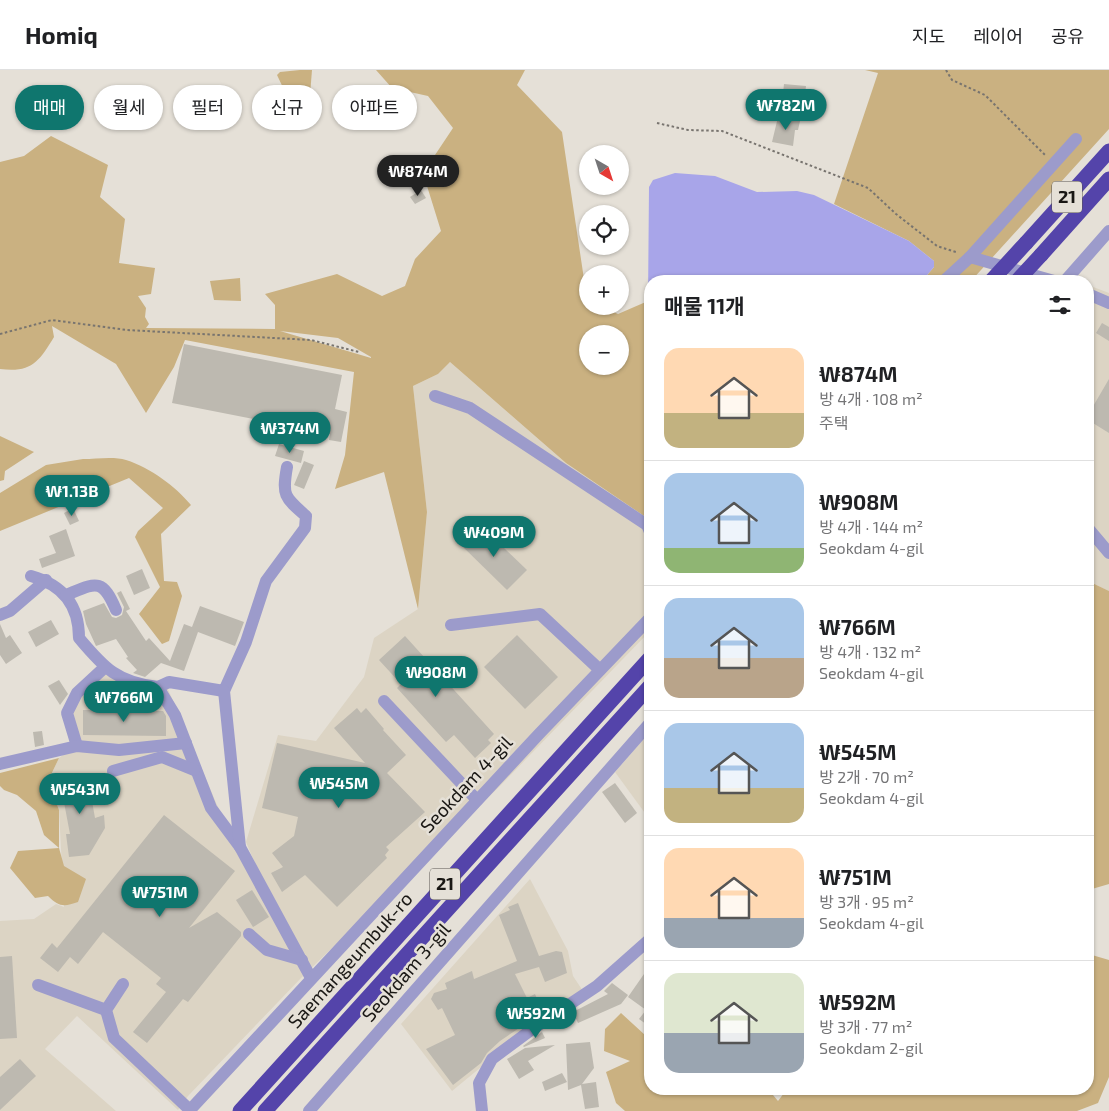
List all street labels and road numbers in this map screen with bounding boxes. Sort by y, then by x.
road number: 21 [1052,181,1082,212]
street label: Seokdam 4-gil [415,730,517,837]
road number: 21 [430,869,460,900]
street label: Saemangeumbuk-ro [282,887,417,1032]
street label: Seokdam 3-gil [356,917,455,1026]

